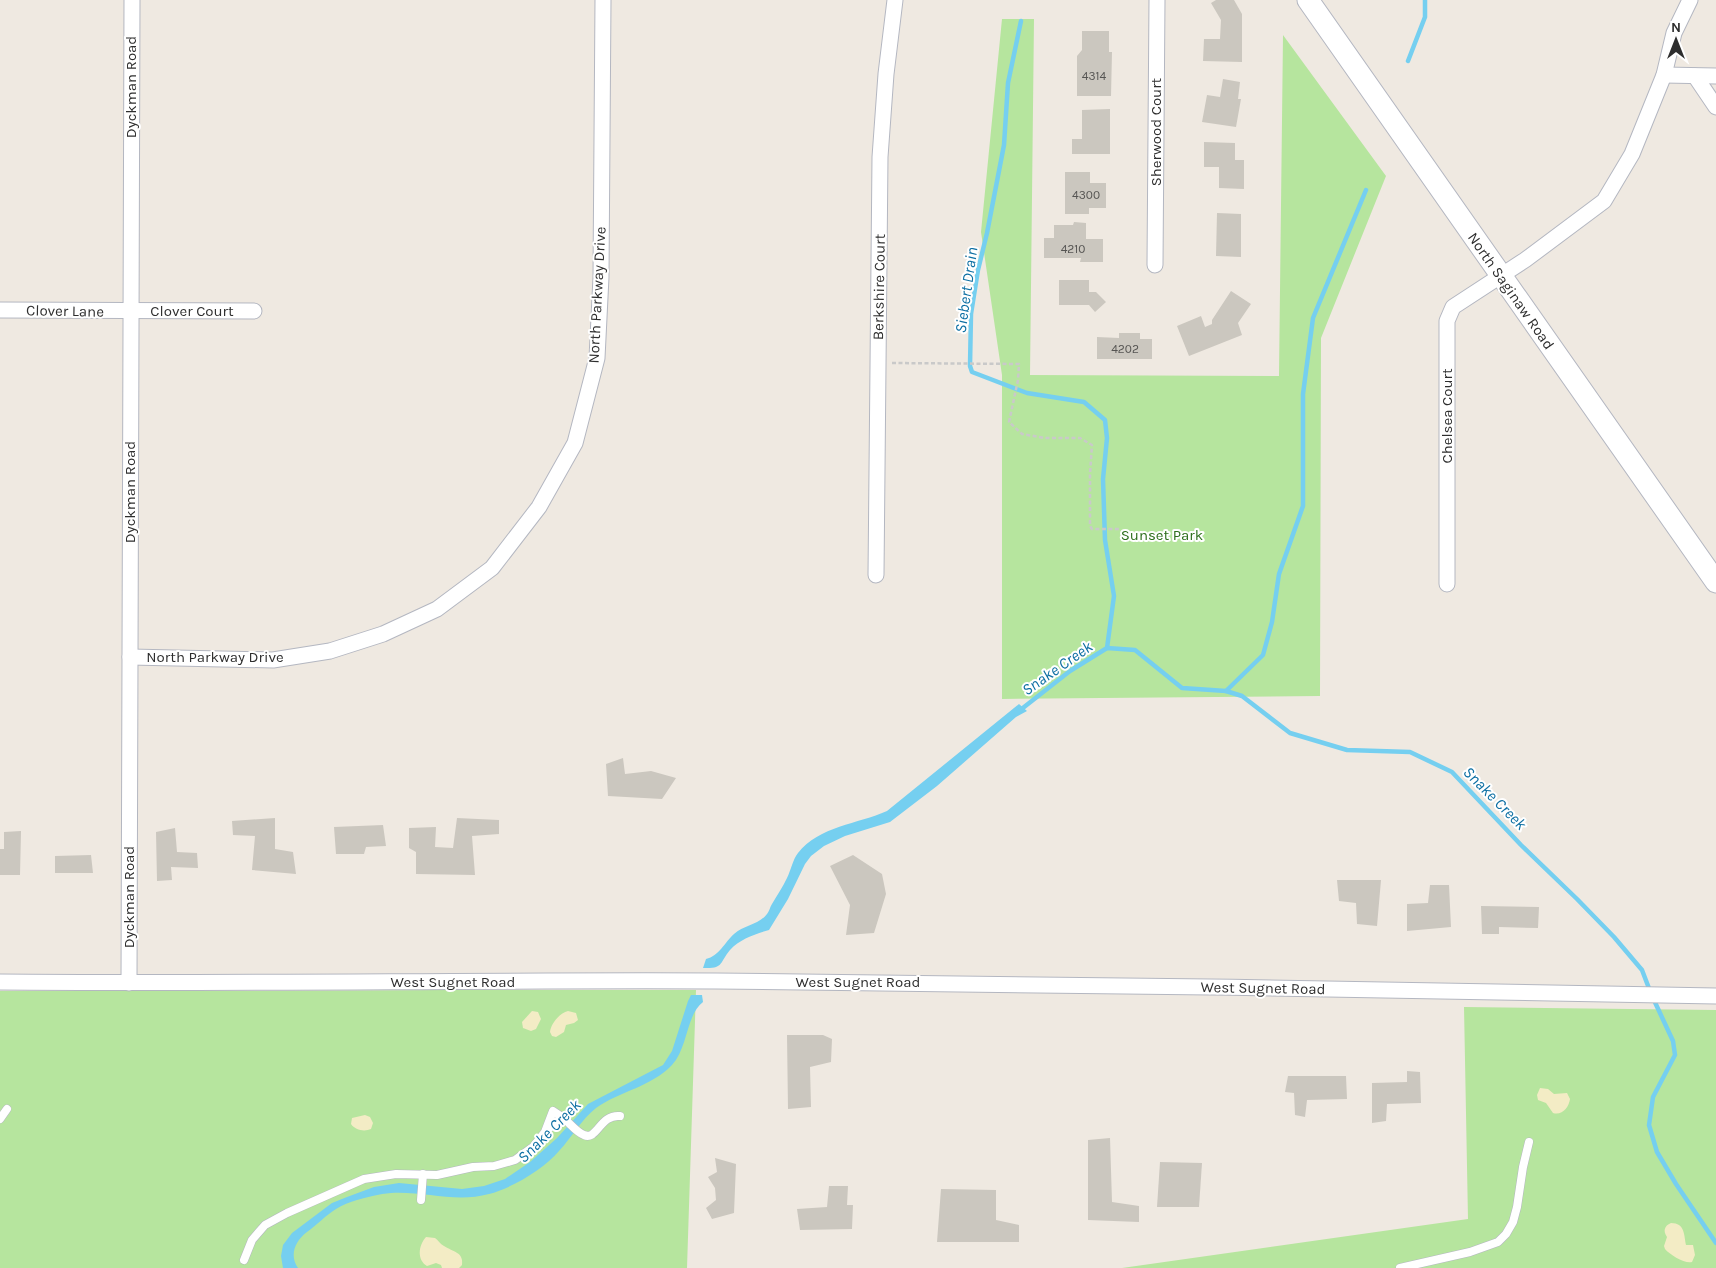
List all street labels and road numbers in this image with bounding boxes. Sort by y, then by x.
street label: Dyckman Road [122,36,140,138]
street label: Sherwood Court [1147,77,1165,186]
street label: North Parkway Drive [584,226,610,364]
street label: North Saginaw Road [1464,229,1558,353]
street label: Berkshire Court [869,233,889,340]
street label: Clover Lane [26,301,104,321]
street label: Clover Court [150,302,234,320]
street label: Chelsea Court [1438,368,1456,464]
street label: Dyckman Road [121,441,139,543]
street label: North Parkway Drive [146,648,284,666]
street label: Dyckman Road [120,846,138,948]
street label: West Sugnet Road [391,973,515,991]
street label: West Sugnet Road [796,973,920,991]
street label: West Sugnet Road [1200,978,1326,998]

